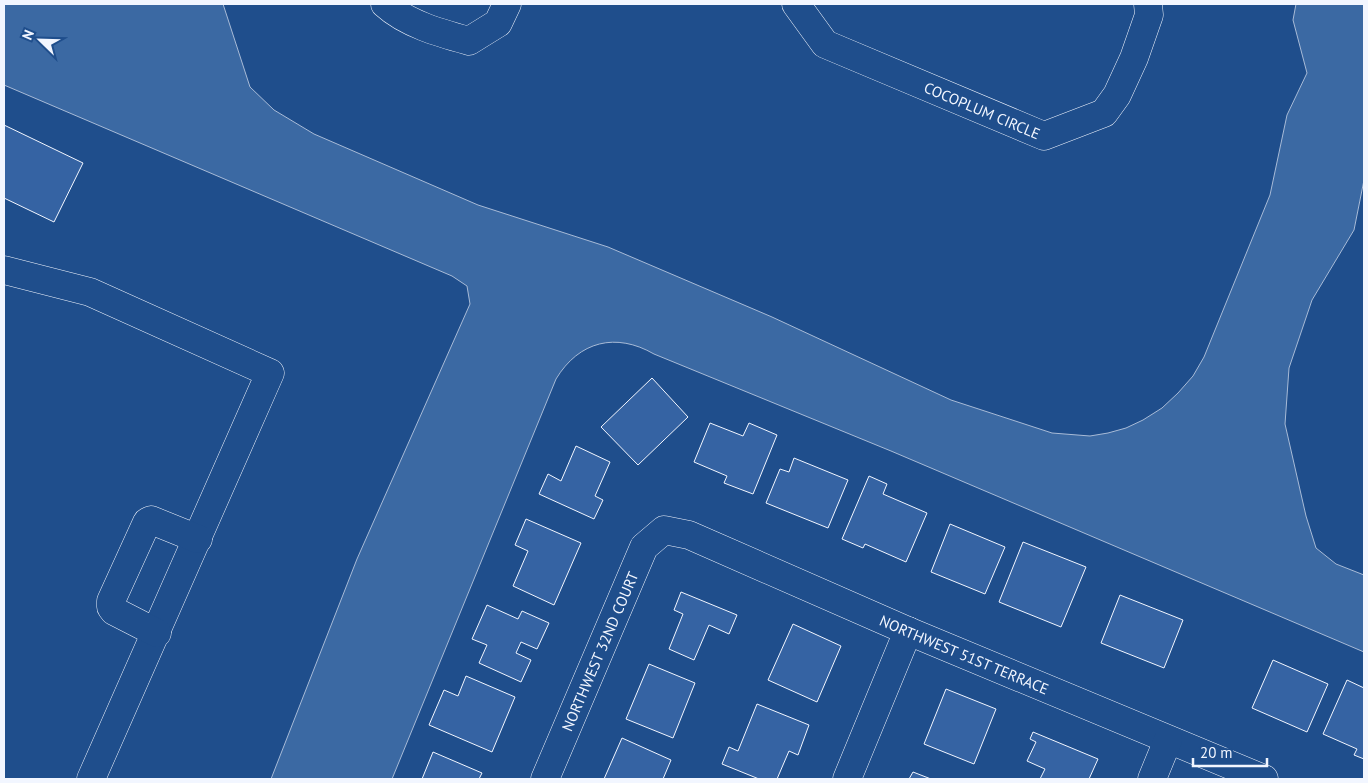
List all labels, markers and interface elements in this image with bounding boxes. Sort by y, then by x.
north arrow [15,15,65,65]
text: N [18,27,38,43]
street label: COCOPLUM CIRCLE [921,77,1043,143]
street label: NORTHWEST 32ND COURT [557,568,642,734]
street label: NORTHWEST 51ST TERRACE [877,610,1052,698]
scale bar [1193,736,1267,768]
text: 20 m [1200,743,1233,762]

